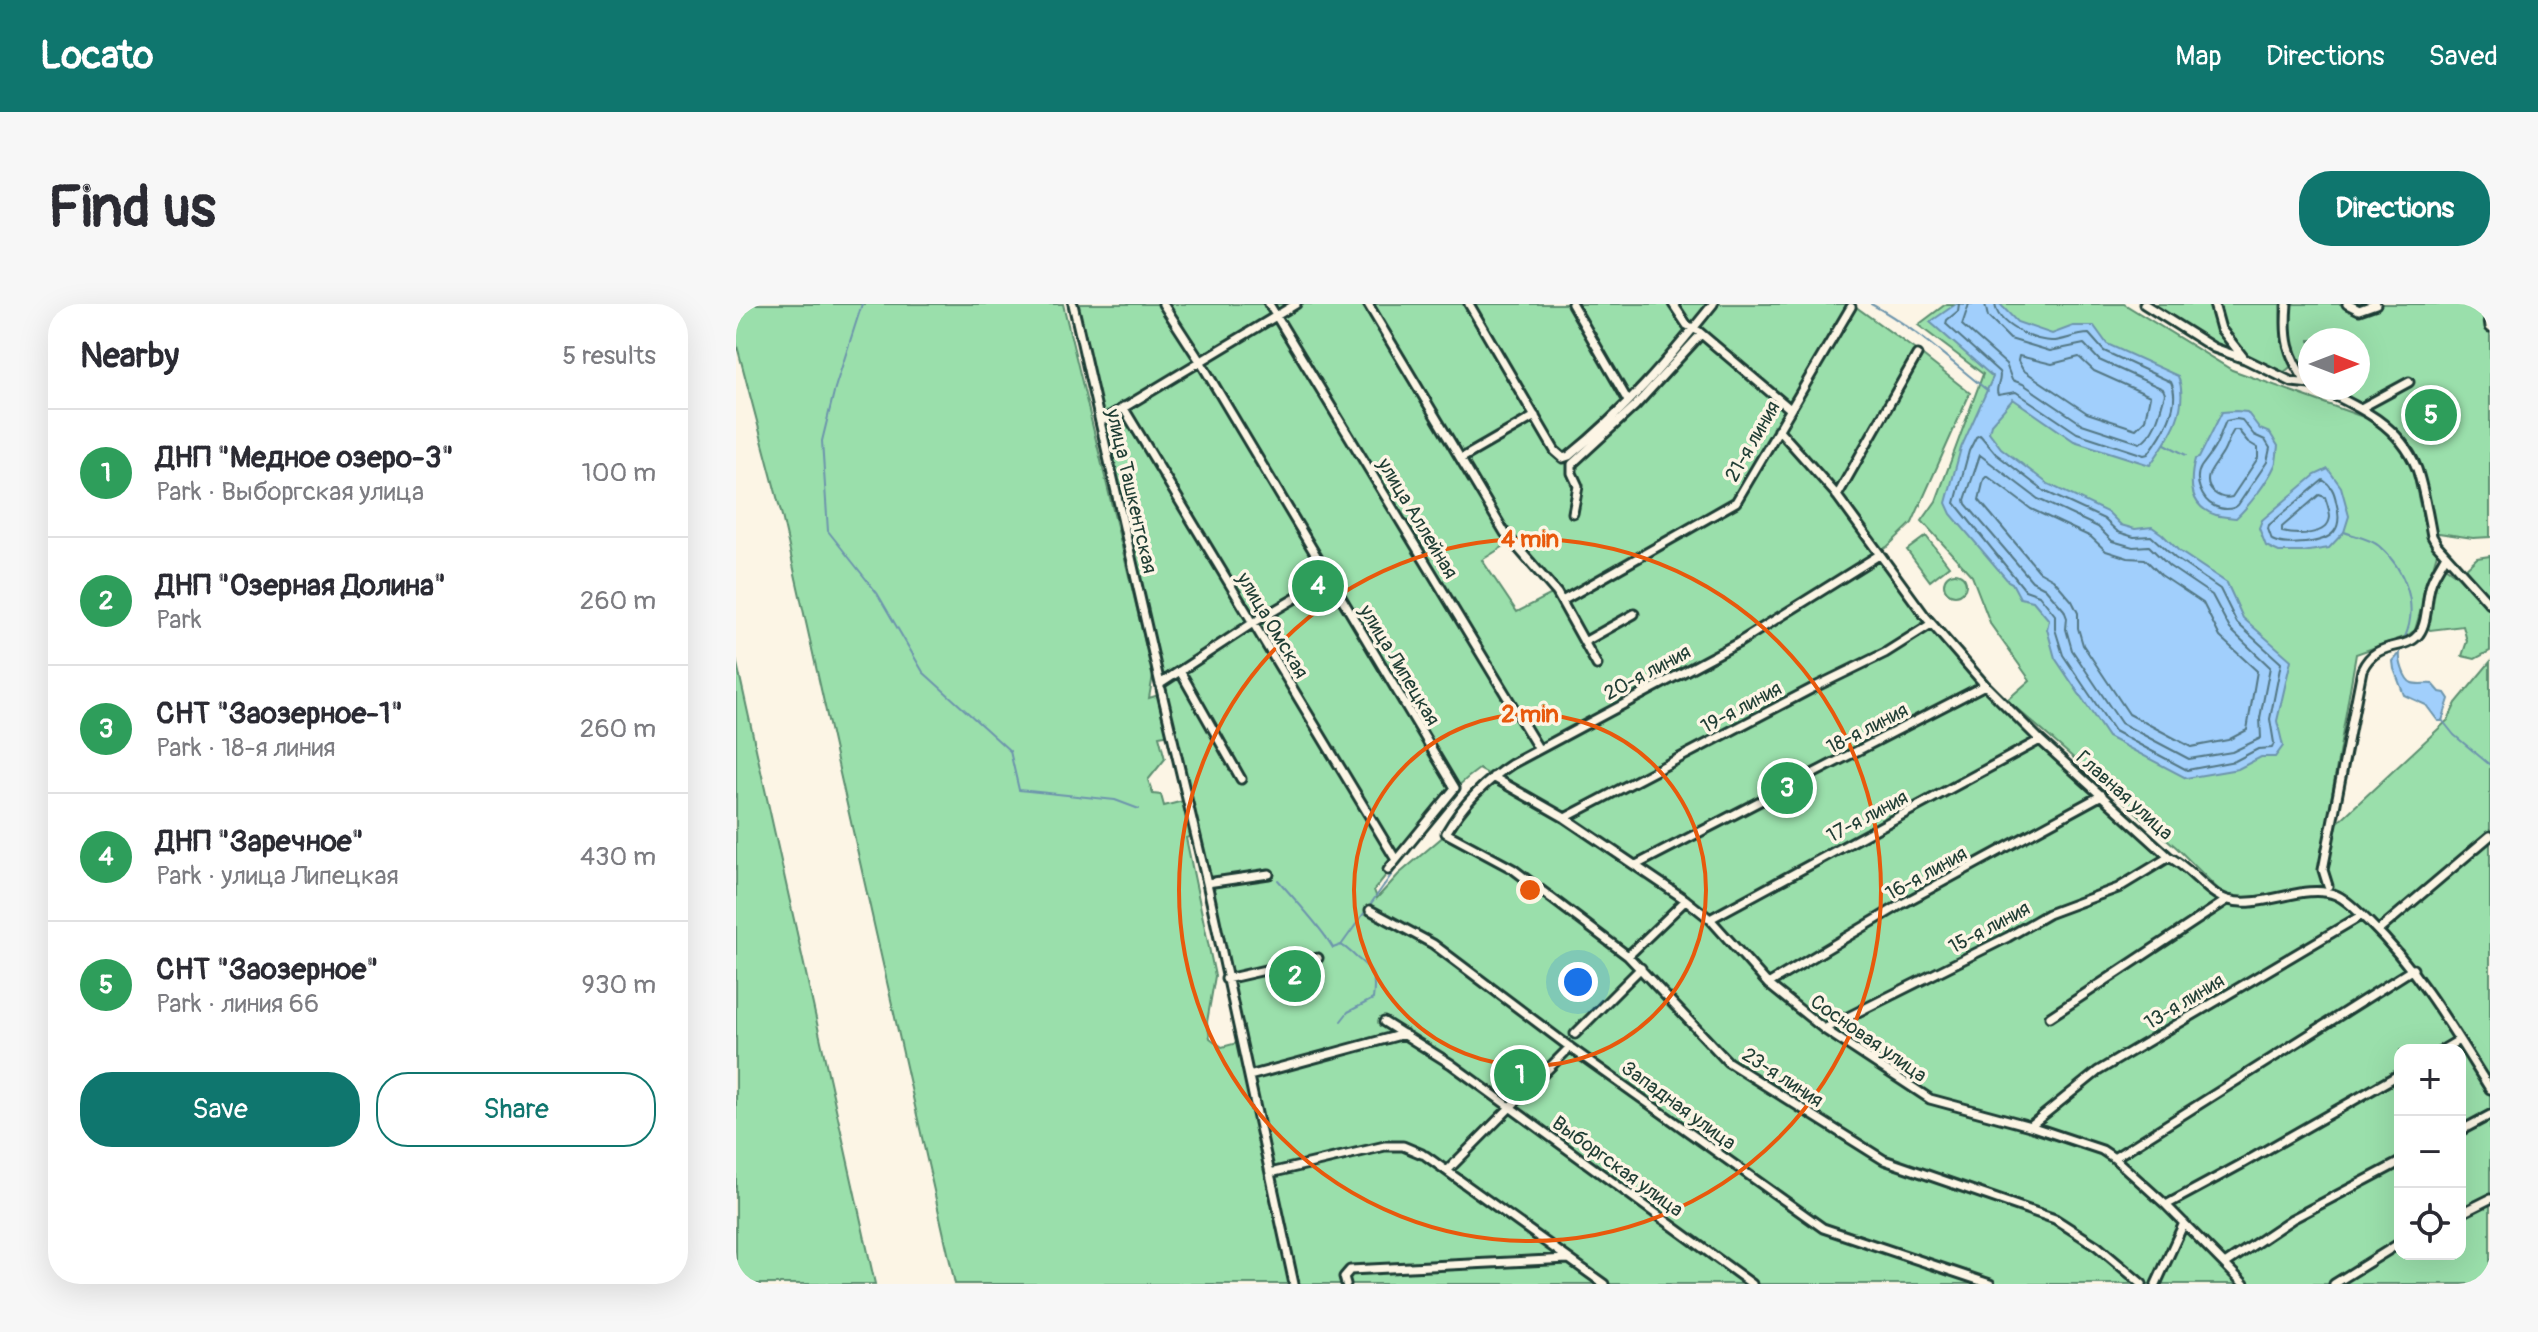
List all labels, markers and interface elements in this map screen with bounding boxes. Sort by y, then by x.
text: Locato [40,32,153,80]
text: Map [2175,39,2222,74]
text: Directions [2266,39,2385,74]
text: Saved [2429,39,2498,74]
button: Directions [2299,171,2490,246]
text: Find us [48,174,216,243]
north arrow [2298,328,2370,400]
text: Nearby [80,335,179,378]
text: 5 results [562,340,656,372]
pin: 5 [2405,385,2457,445]
street label: 21-я линия [1719,396,1786,486]
street label: улица Ташкентская [1100,405,1163,576]
text: ДНП "Медное озеро-3" [156,439,454,476]
street label: улица Аллейная [1371,453,1463,583]
text: 1 [101,457,111,489]
text: 100 m [582,457,656,489]
text: Park · Выборгская улица [156,476,424,508]
text: 4 min [1501,525,1559,554]
pin: 4 [1292,556,1344,616]
text: ДНП "Озерная Долина" [156,567,446,604]
street label: улица Омская [1231,567,1314,683]
text: 2 [99,585,113,617]
text: 260 m [580,585,656,617]
street label: улица Липецкая [1353,599,1445,730]
text: Park [156,604,202,636]
street label: 20-я линия [1600,639,1695,706]
street label: 19-я линия [1696,676,1786,739]
text: СНТ "Заозерное-1" [156,695,403,732]
street label: 18-я линия [1822,697,1912,760]
text: 2 min [1501,700,1559,729]
text: 3 [99,713,113,745]
text: 260 m [580,713,656,745]
text: Park · 18-я линия [156,732,335,764]
street label: Главная улица [2071,745,2178,845]
pin: 3 [1761,758,1813,818]
street label: 17-я линия [1822,785,1912,848]
text: ДНП "Заречное" [156,823,364,860]
text: 4 [98,841,114,873]
text: 430 m [580,841,656,873]
street label: 16-я линия [1881,841,1971,906]
text: Park · улица Липецкая [156,860,399,892]
centre of rings [1516,876,1544,904]
street label: 15-я линия [1944,896,2034,959]
pin: 2 [1269,946,1321,1006]
text: СНТ "Заозерное" [156,951,378,988]
your location [1558,962,1598,1002]
street label: 13-я линия [2140,968,2229,1035]
text: 5 [99,969,113,1001]
text: 930 m [582,969,656,1001]
text: Park · линия 66 [156,988,319,1020]
street label: Сосновая улица [1806,989,1932,1088]
street label: 23-я линия [1737,1042,1828,1113]
map controls [2394,1044,2466,1260]
button: + [2394,1044,2466,1116]
pin: 1 [1494,1045,1546,1105]
street label: Западная улица [1617,1055,1741,1155]
button: Save [80,1072,360,1147]
button: Share [376,1072,656,1147]
street label: Выборгская улица [1547,1110,1688,1222]
button: − [2394,1116,2466,1188]
button: locate [2394,1188,2466,1260]

